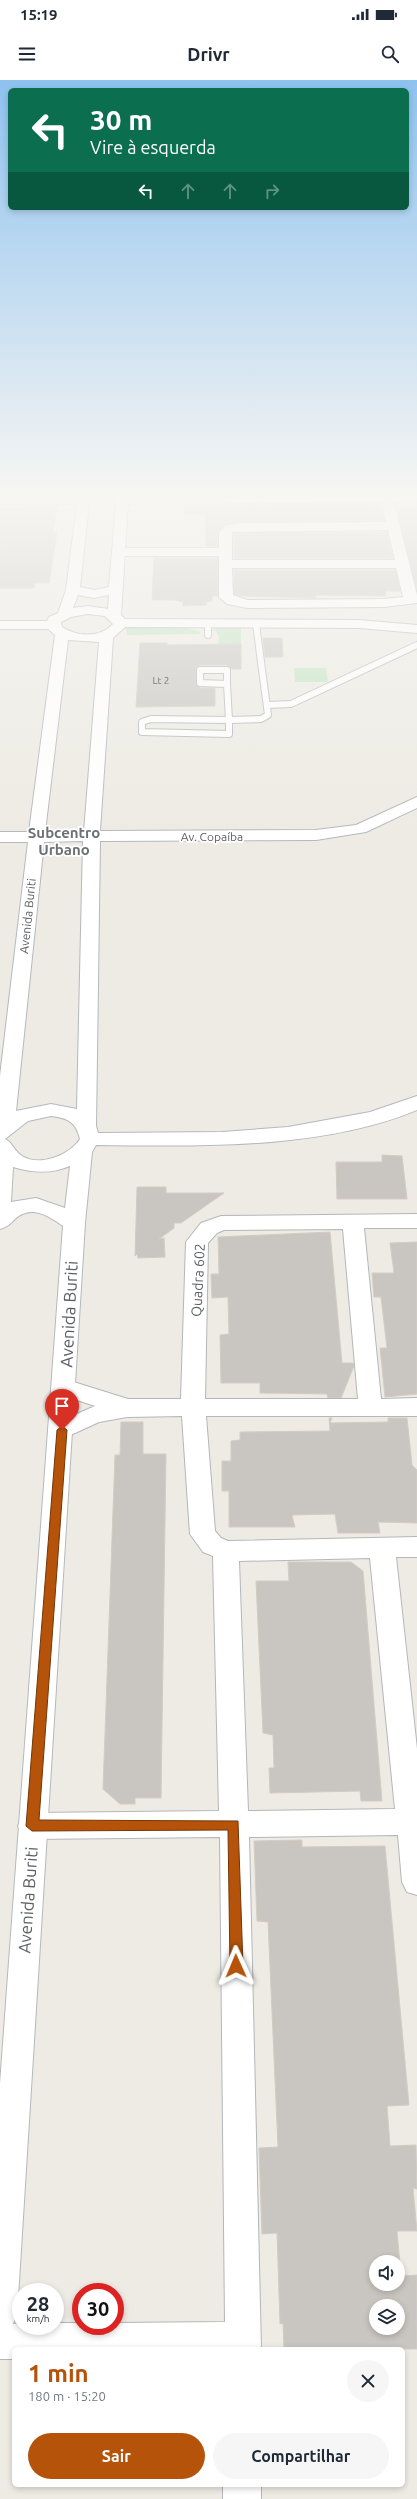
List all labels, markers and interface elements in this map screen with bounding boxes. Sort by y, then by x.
text: 15:19 [20,6,58,23]
icon: menu [16,43,38,65]
icon: search [379,43,401,65]
text: Drivr [187,44,230,64]
icon: left [24,104,76,156]
text: 30 m [90,104,152,135]
text: Vire à esquerda [90,137,216,157]
icon: left [135,180,157,202]
icon: ahead [177,180,199,202]
icon: ahead [219,180,241,202]
icon: right [261,180,283,202]
house number: Lt 2 [153,675,169,686]
district label: Subcentro Urbano [28,824,100,858]
street label: Av. Copaíba [181,830,243,843]
street label: Avenida Buriti [17,878,38,954]
street label: Quadra 602 [188,1243,208,1317]
street label: Avenida Buriti [56,1260,81,1368]
pin [45,1389,79,1430]
icon: arrive [51,1395,73,1417]
street label: Avenida Buriti [14,1846,41,1954]
position arrow [215,1945,257,1987]
map controls [369,2255,405,2335]
button: sound [369,2255,405,2291]
speed limit sign: 30 [72,2283,124,2335]
text: 28 [27,2292,49,2315]
button: layers [369,2299,405,2335]
text: km/h [26,2313,50,2324]
text: 1 min [28,2360,89,2387]
button: close [347,2360,389,2402]
text: 180 m · 15:20 [28,2389,106,2403]
button: Sair [28,2433,205,2479]
button: Compartilhar [213,2433,389,2479]

